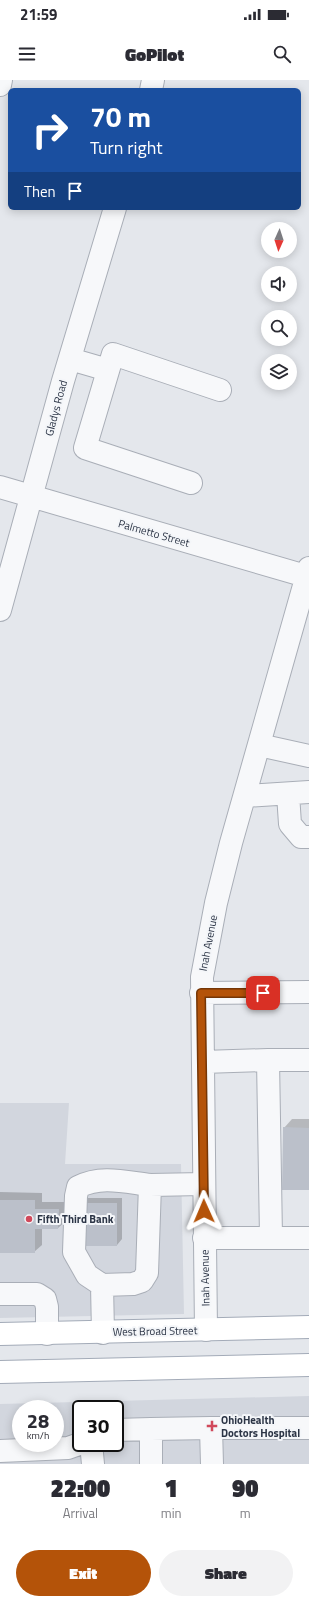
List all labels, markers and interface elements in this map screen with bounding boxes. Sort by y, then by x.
text: 21:59 [20,3,57,26]
text: GoPilot [125,41,184,68]
icon: menu [16,43,38,65]
icon: search [271,43,293,65]
text: 70 m [90,95,151,138]
icon: right [24,104,76,156]
text: Turn right [90,134,163,161]
text: Then [24,180,56,203]
icon: arrive [64,180,86,202]
north arrow [261,222,297,258]
map controls [261,222,297,390]
button: sound [261,266,297,302]
button: search [261,310,297,346]
button: layers [261,354,297,390]
street label: Gladys Road [41,378,71,438]
street label: Palmetto Street [116,515,192,551]
street label: Inah Avenue [195,913,221,972]
pin [246,976,280,1010]
icon: arrive [252,982,274,1004]
position arrow [183,1190,225,1232]
place label: Fifth Third Bank [37,1211,114,1227]
marker: Fifth Third Bank [24,1214,34,1224]
street label: Inah Avenue [196,1249,213,1307]
street label: West Broad Street [112,1322,198,1340]
speed limit sign: 30 [72,1400,124,1452]
text: 28 [27,1405,49,1436]
place label: OhioHealth Doctors Hospital [221,1412,300,1441]
marker: OhioHealth Doctors Hospital [206,1420,218,1432]
text: km/h [27,1428,49,1443]
text: 22:00 [51,1470,110,1506]
text: 1 [165,1470,178,1506]
text: 90 [232,1470,258,1506]
text: Arrival [63,1503,98,1523]
text: min [161,1503,181,1523]
text: m [240,1503,251,1523]
button: Exit [16,1550,151,1596]
button: Share [159,1550,293,1596]

